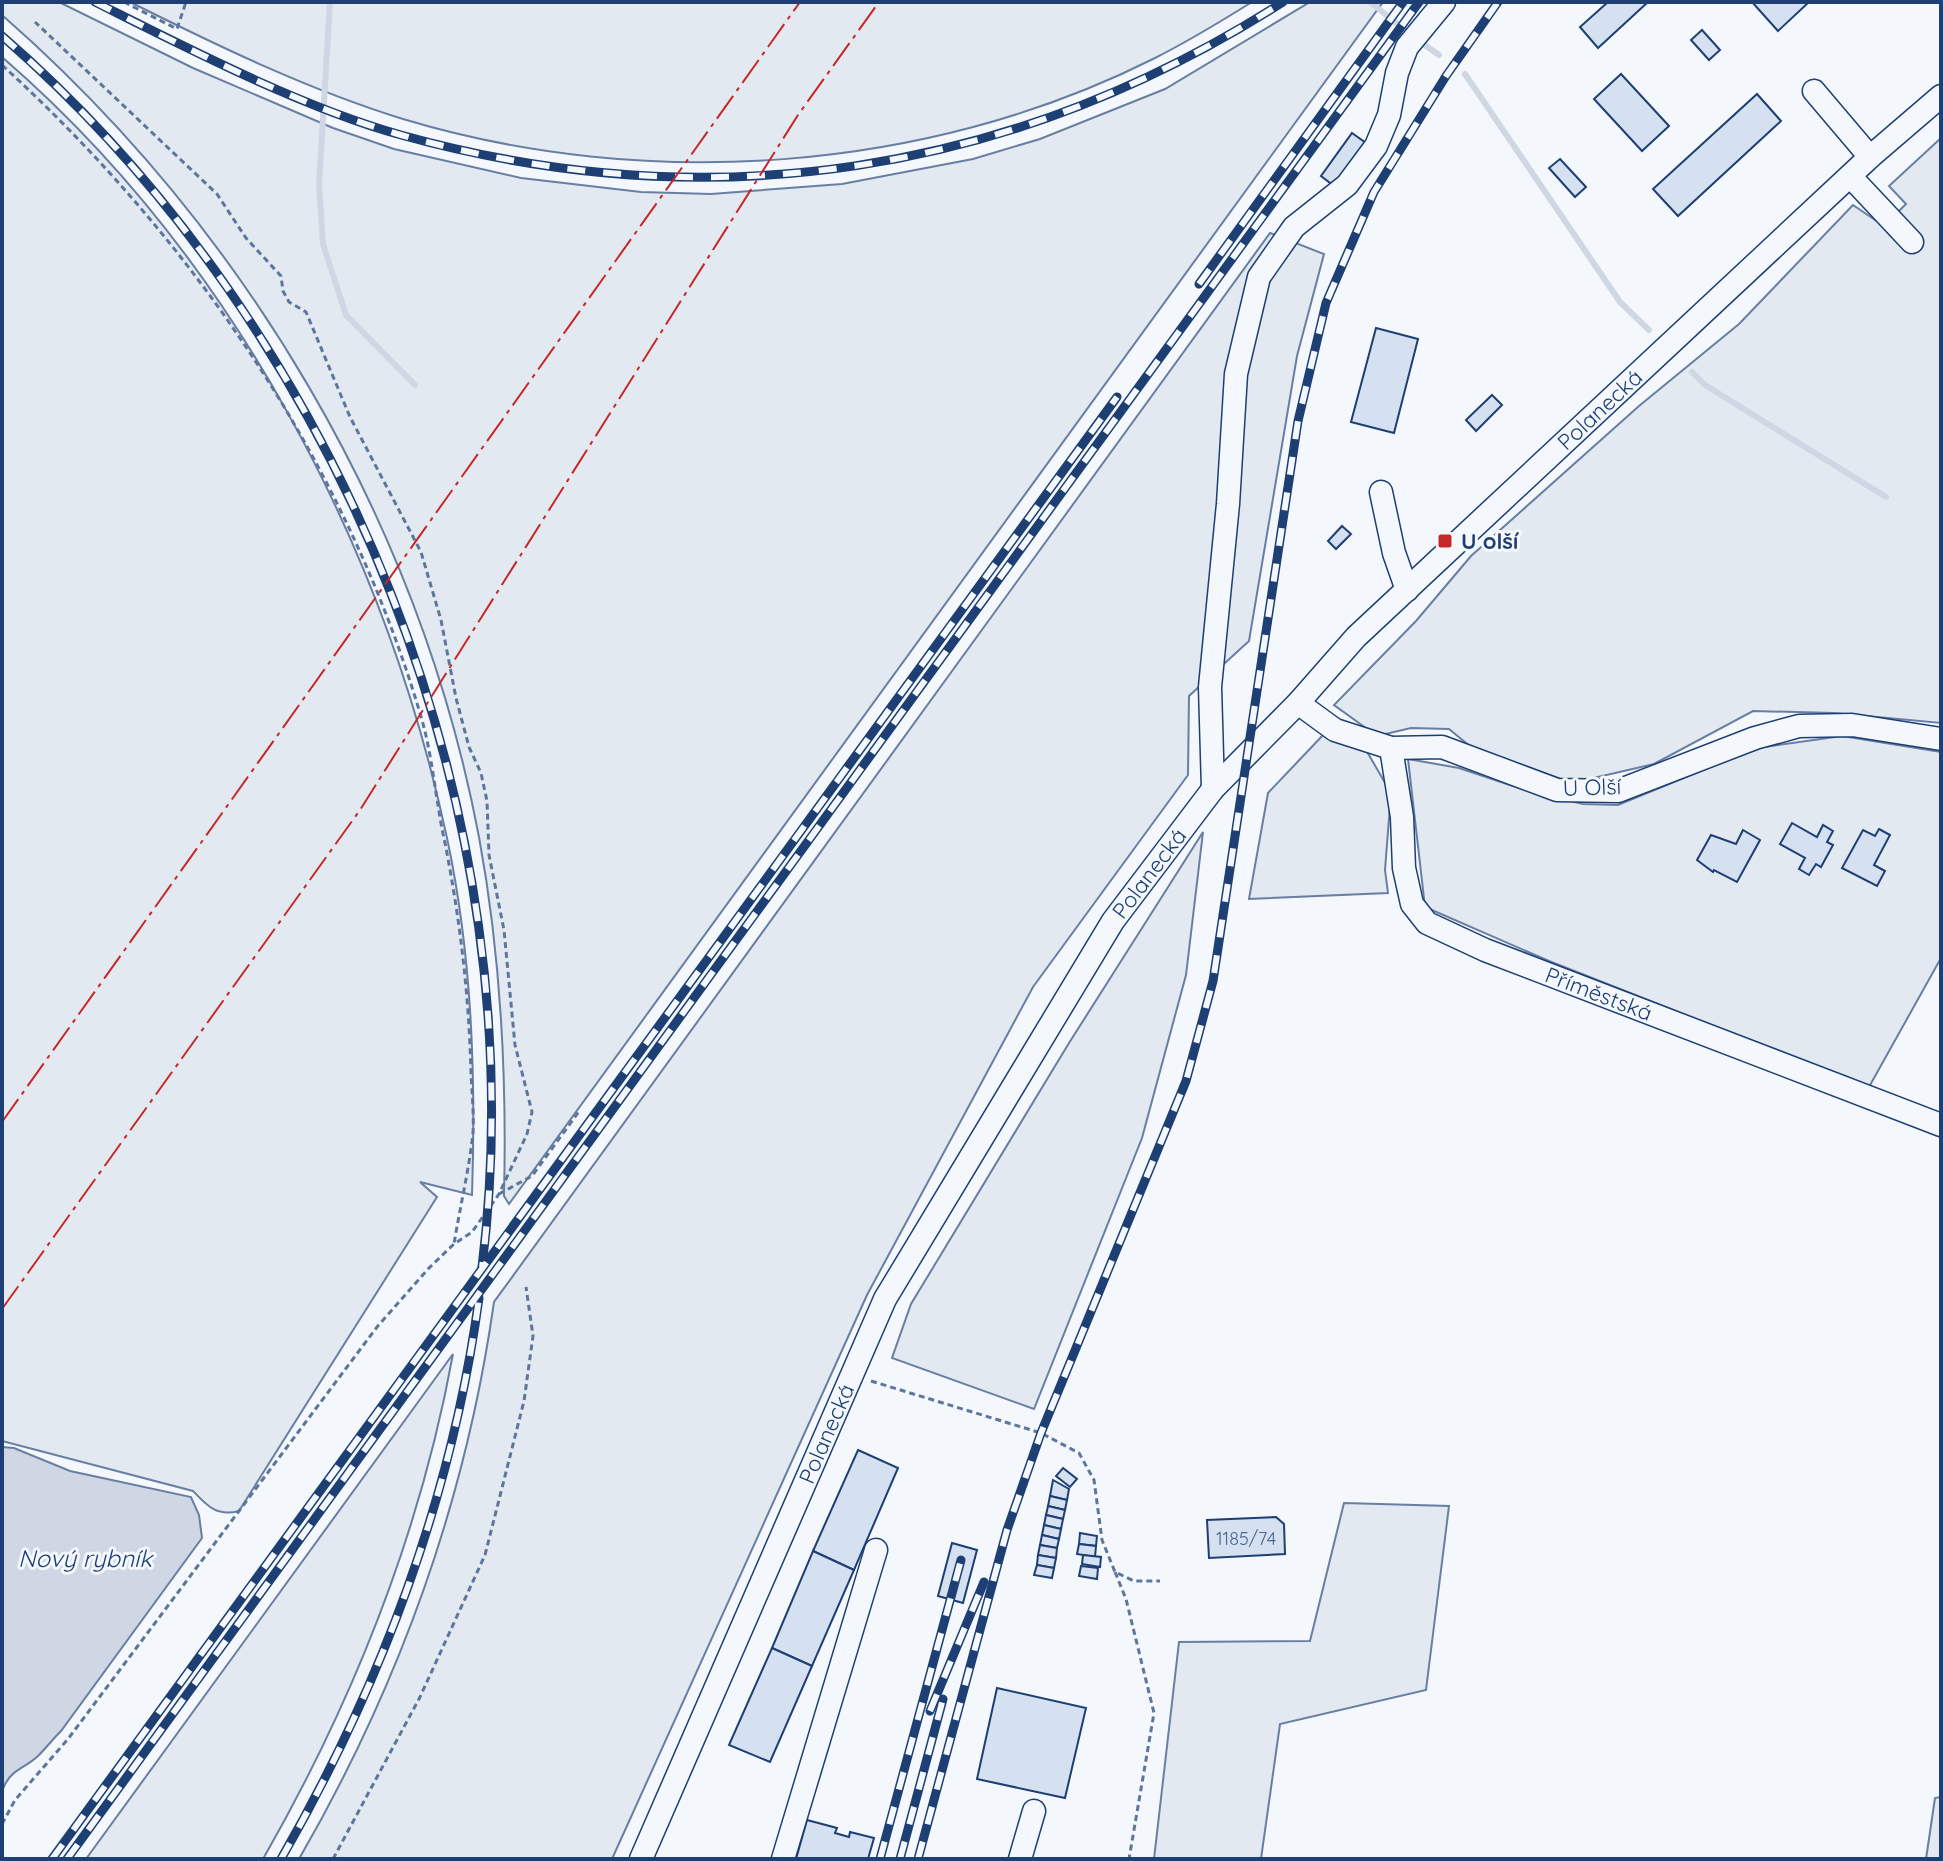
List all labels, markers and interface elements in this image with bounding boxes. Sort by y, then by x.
street label: Polanecká [1551,363,1648,456]
place label: U olší [1461,527,1519,555]
marker: U olší [1436,532,1454,550]
street label: U Olší [1562,772,1622,802]
street label: Polanecká [1106,823,1192,924]
street label: Příměstská [1541,961,1656,1027]
street label: Polanecká [792,1379,860,1488]
house number: 1185/74 [1216,1527,1276,1550]
water label: Nový rybník [18,1543,154,1573]

